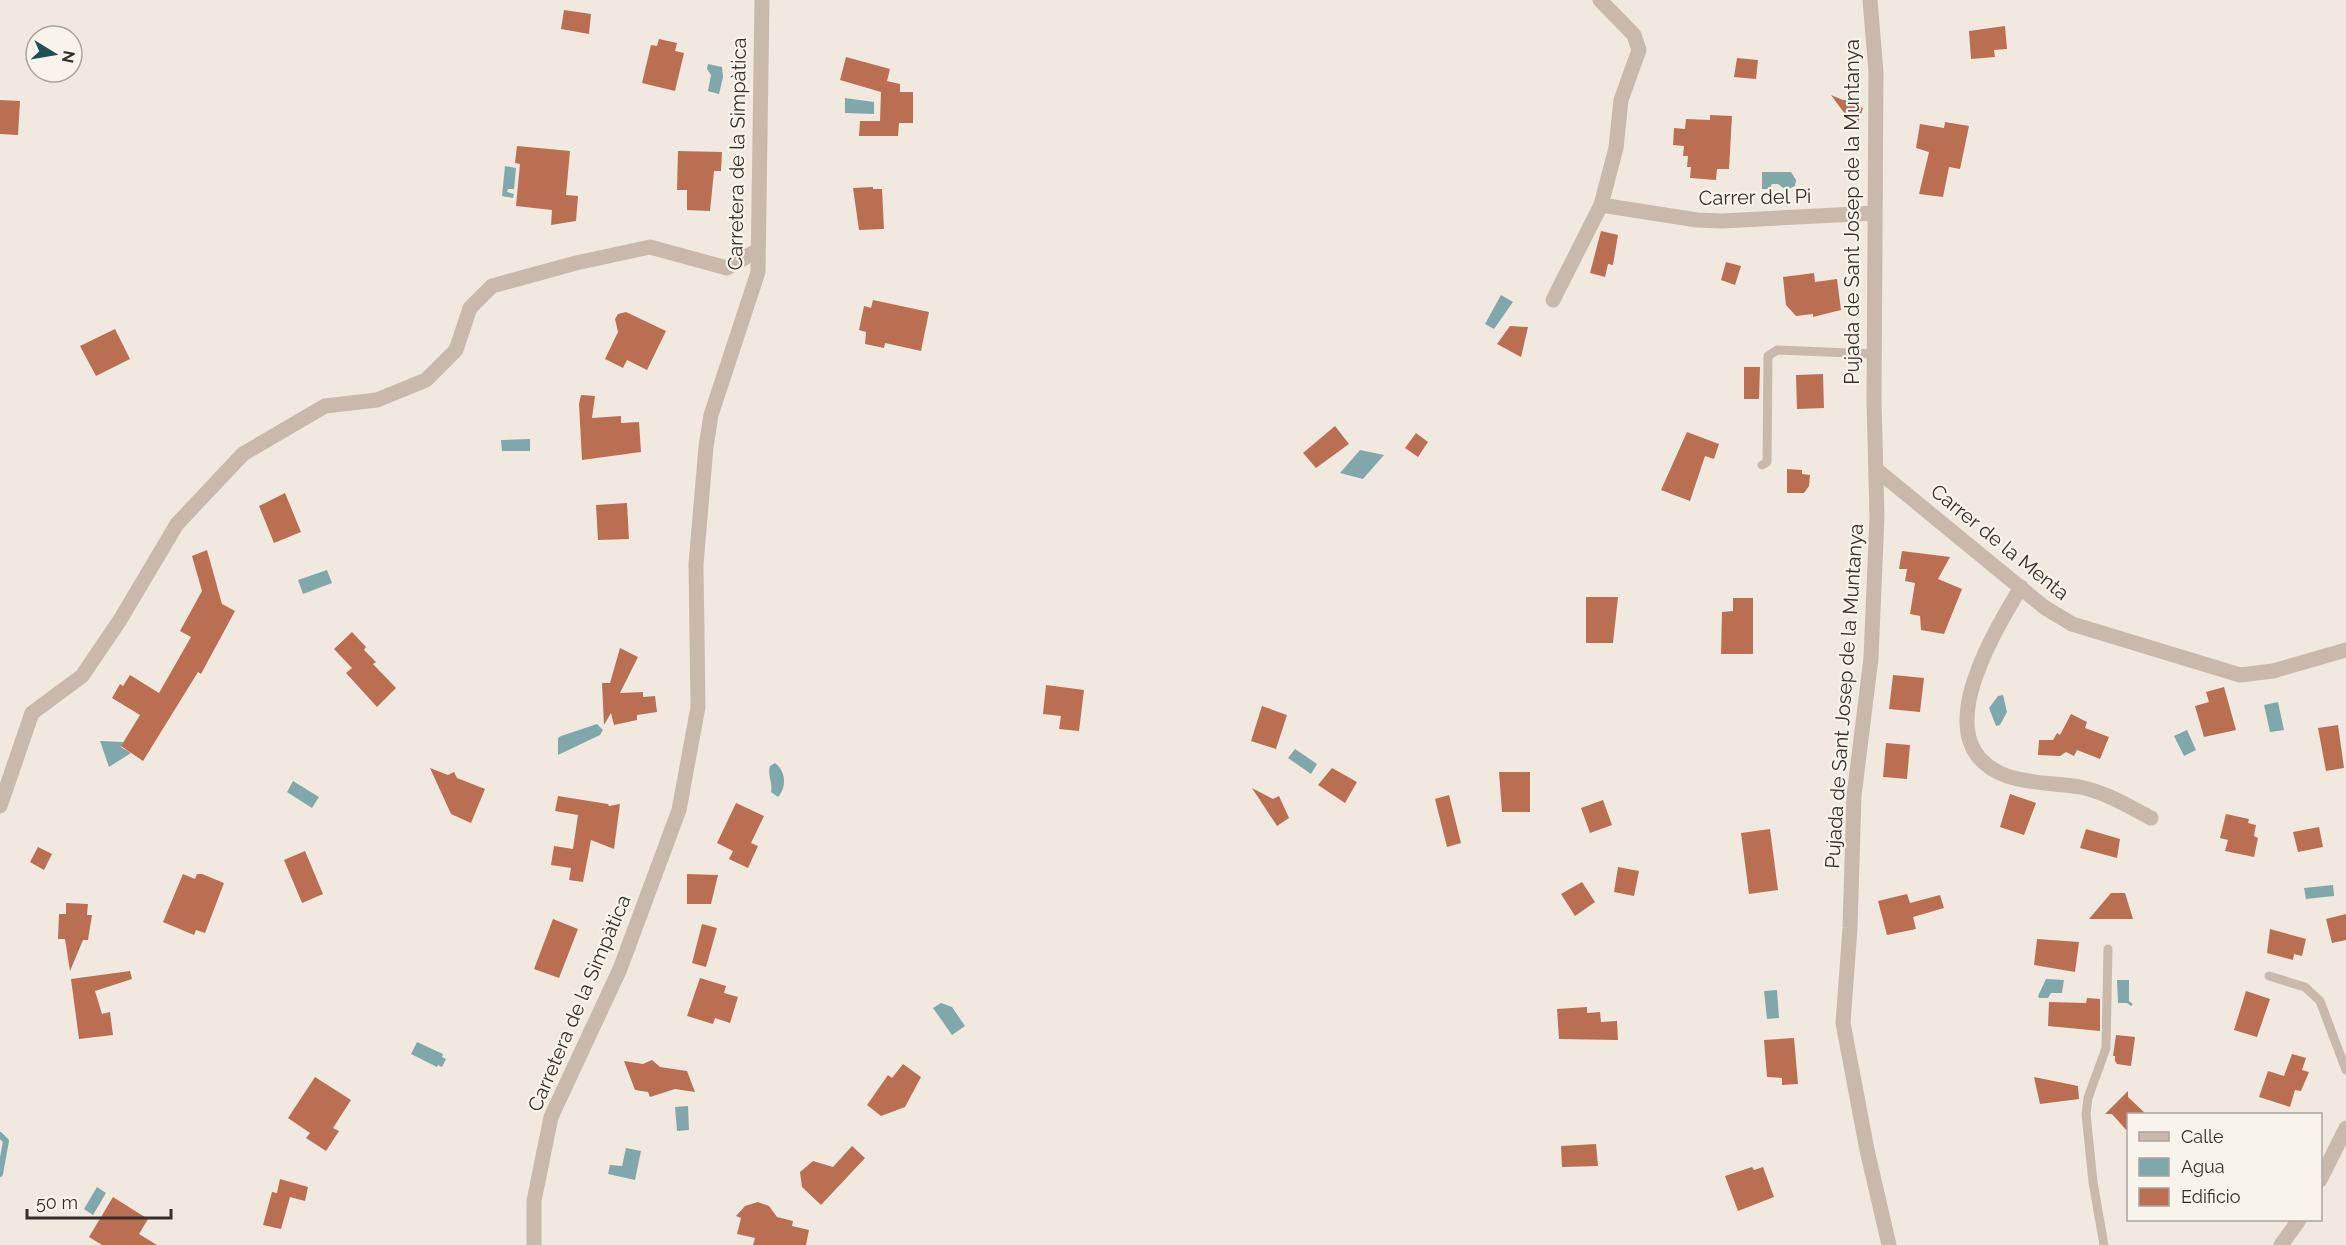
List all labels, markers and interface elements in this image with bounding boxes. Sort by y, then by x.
north arrow [24,24,84,84]
street label: Carretera de la Simpàtica [723,37,751,271]
street label: Pujada de Sant Josep de la Muntanya [1840,39,1864,385]
text: N [58,49,79,65]
street label: Carrer del Pi [1698,184,1812,210]
street label: Carrer de la Menta [1926,479,2074,605]
street label: Pujada de Sant Josep de la Muntanya [1820,523,1868,869]
street label: Carretera de la Simpàtica [522,891,636,1115]
legend [2127,1113,2322,1221]
text: Calle [2181,1126,2224,1147]
text: Agua [2181,1156,2225,1177]
scale bar [27,1182,171,1220]
text: Edificio [2181,1186,2241,1207]
text: 50 m [36,1192,78,1213]

